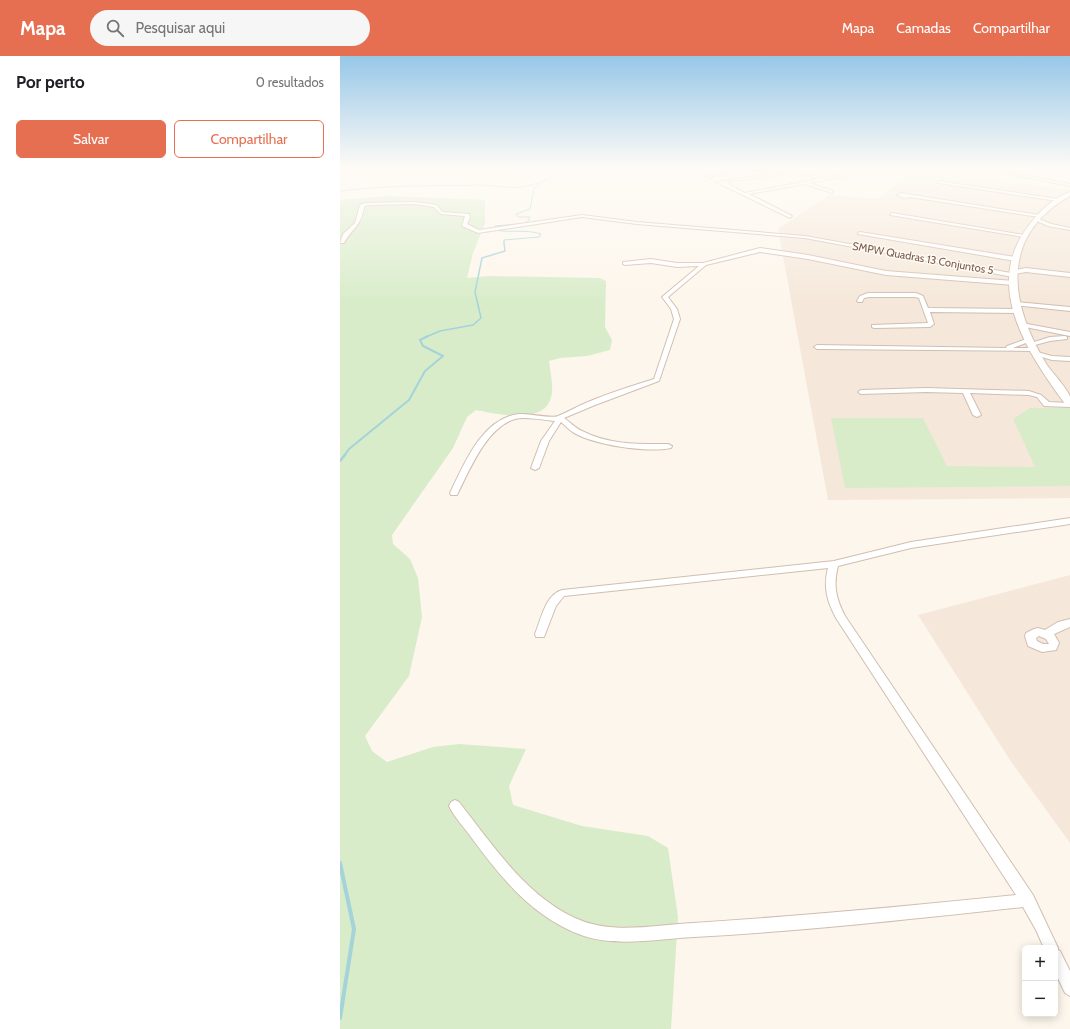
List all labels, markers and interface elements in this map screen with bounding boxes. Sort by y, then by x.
search box [90,10,370,46]
text: Mapa [20,17,66,40]
icon: search [104,17,126,39]
text: Pesquisar aqui [136,19,225,37]
text: Mapa [842,19,874,37]
text: Camadas [896,19,951,37]
text: Compartilhar [973,19,1050,37]
text: Por perto [16,72,85,92]
text: 0 resultados [256,74,324,90]
button: Salvar [16,120,166,158]
button: Compartilhar [174,120,324,158]
street label: SMPW Quadras 13 Conjuntos 5 [851,239,995,277]
map controls [1022,945,1058,1017]
button: + [1022,945,1058,981]
button: − [1022,981,1058,1017]

